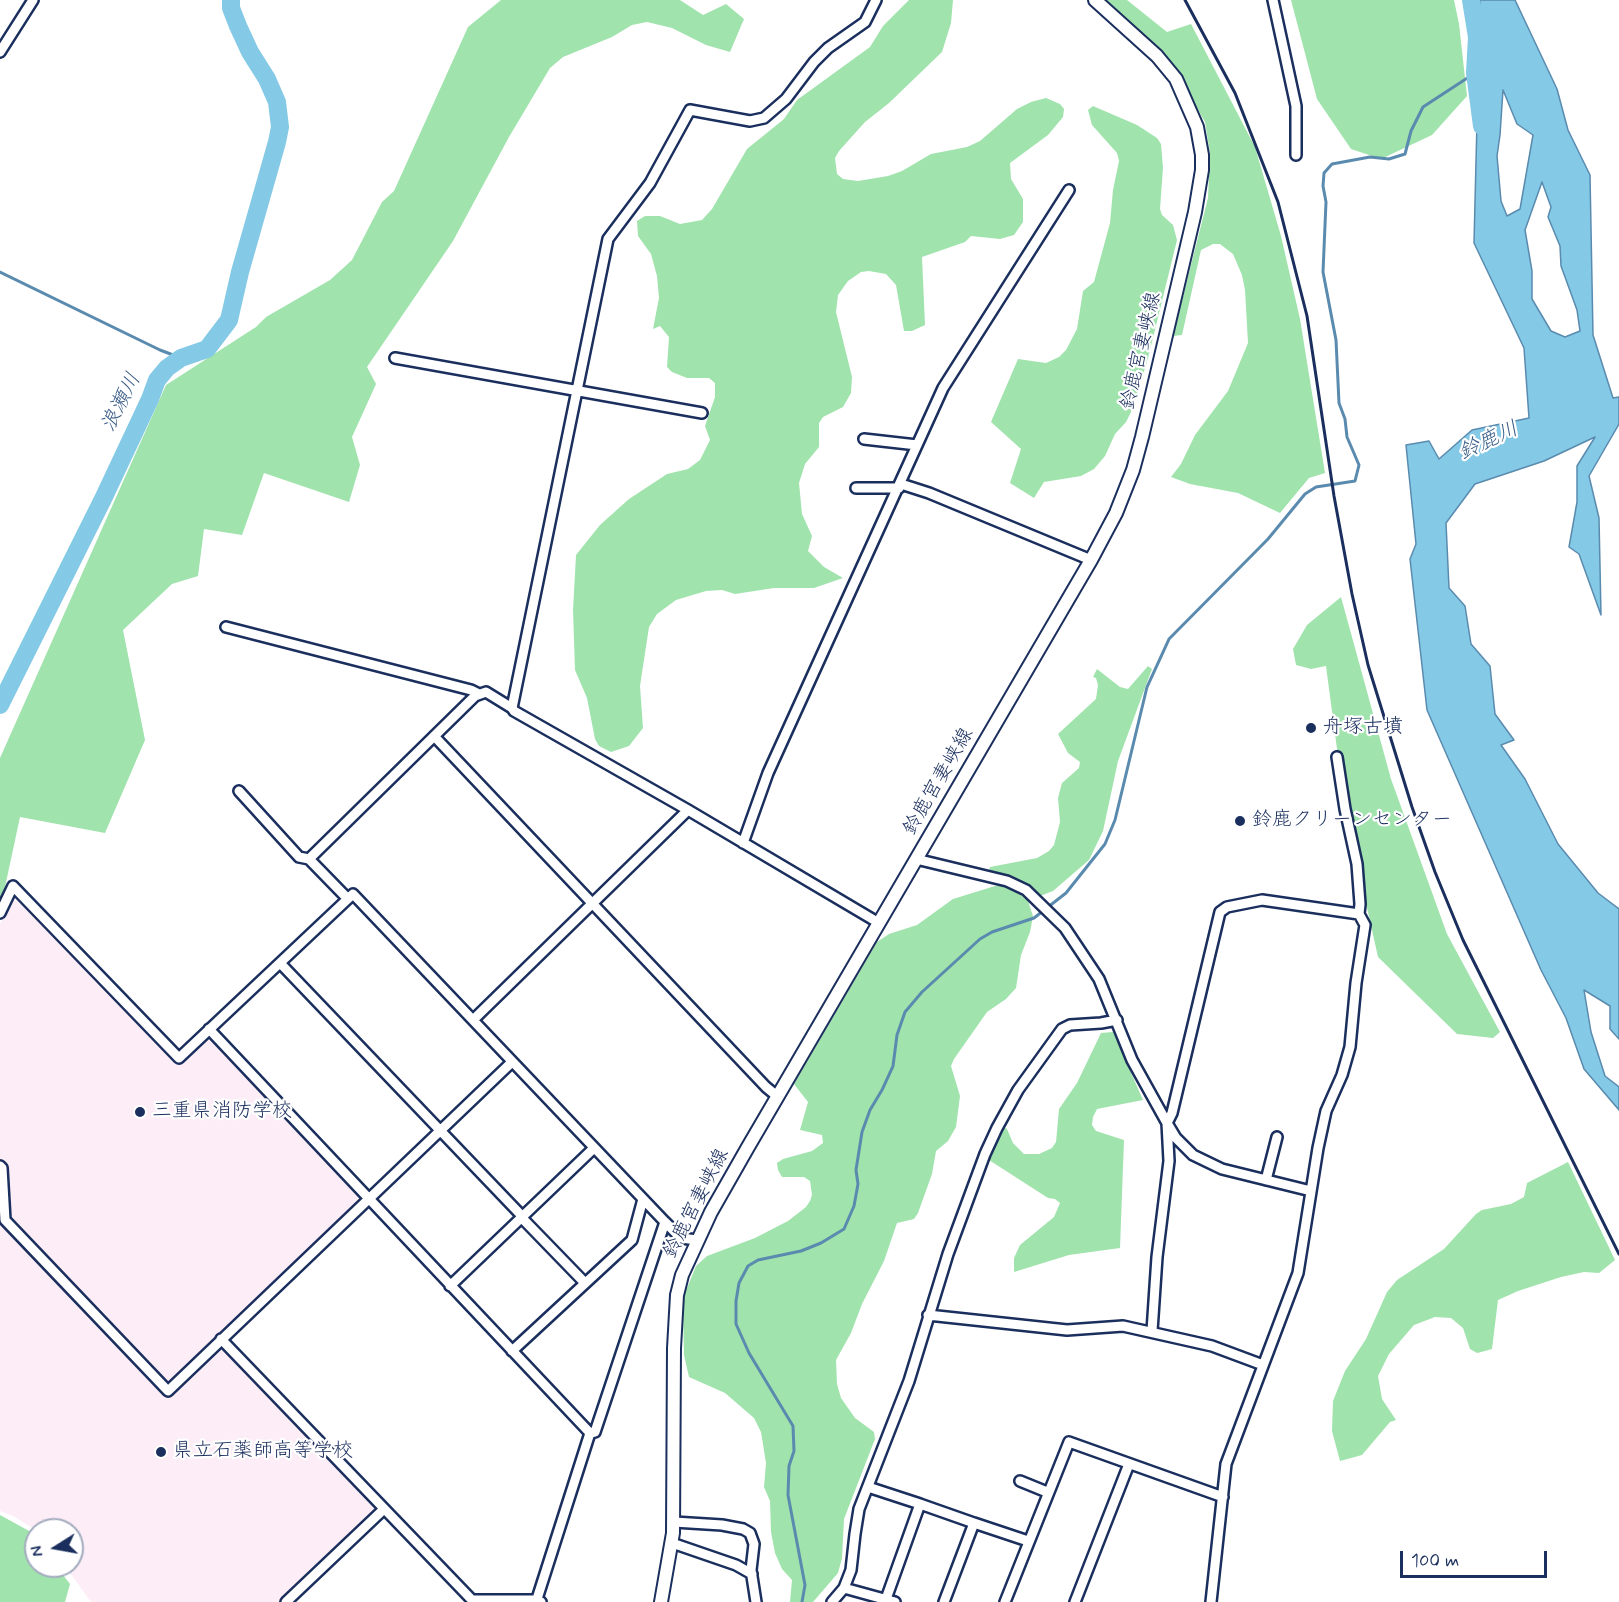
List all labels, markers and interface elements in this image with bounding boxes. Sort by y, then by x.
street label: 鈴鹿宮妻峡線 [1117,290,1167,412]
water label: 浪瀬川 [96,369,148,437]
water label: 鈴鹿川 [1455,417,1523,467]
place label: 舟塚古墳 [1323,716,1403,740]
marker: 舟塚古墳 [1304,721,1318,735]
street label: 鈴鹿宮妻峡線 [899,724,979,840]
place label: 鈴鹿クリーンセンター [1252,809,1452,833]
marker: 鈴鹿クリーンセンター [1233,814,1247,828]
place label: 三重県消防学校 [152,1100,292,1124]
marker: 三重県消防学校 [133,1105,147,1119]
street label: 鈴鹿宮妻峡線 [659,1145,735,1263]
place label: 県立石薬師高等学校 [173,1440,353,1464]
marker: 県立石薬師高等学校 [154,1445,168,1459]
north arrow [24,1518,84,1578]
scale bar [1403,1539,1550,1577]
text: N [26,1544,49,1558]
text: 100 m [1411,1549,1459,1573]

